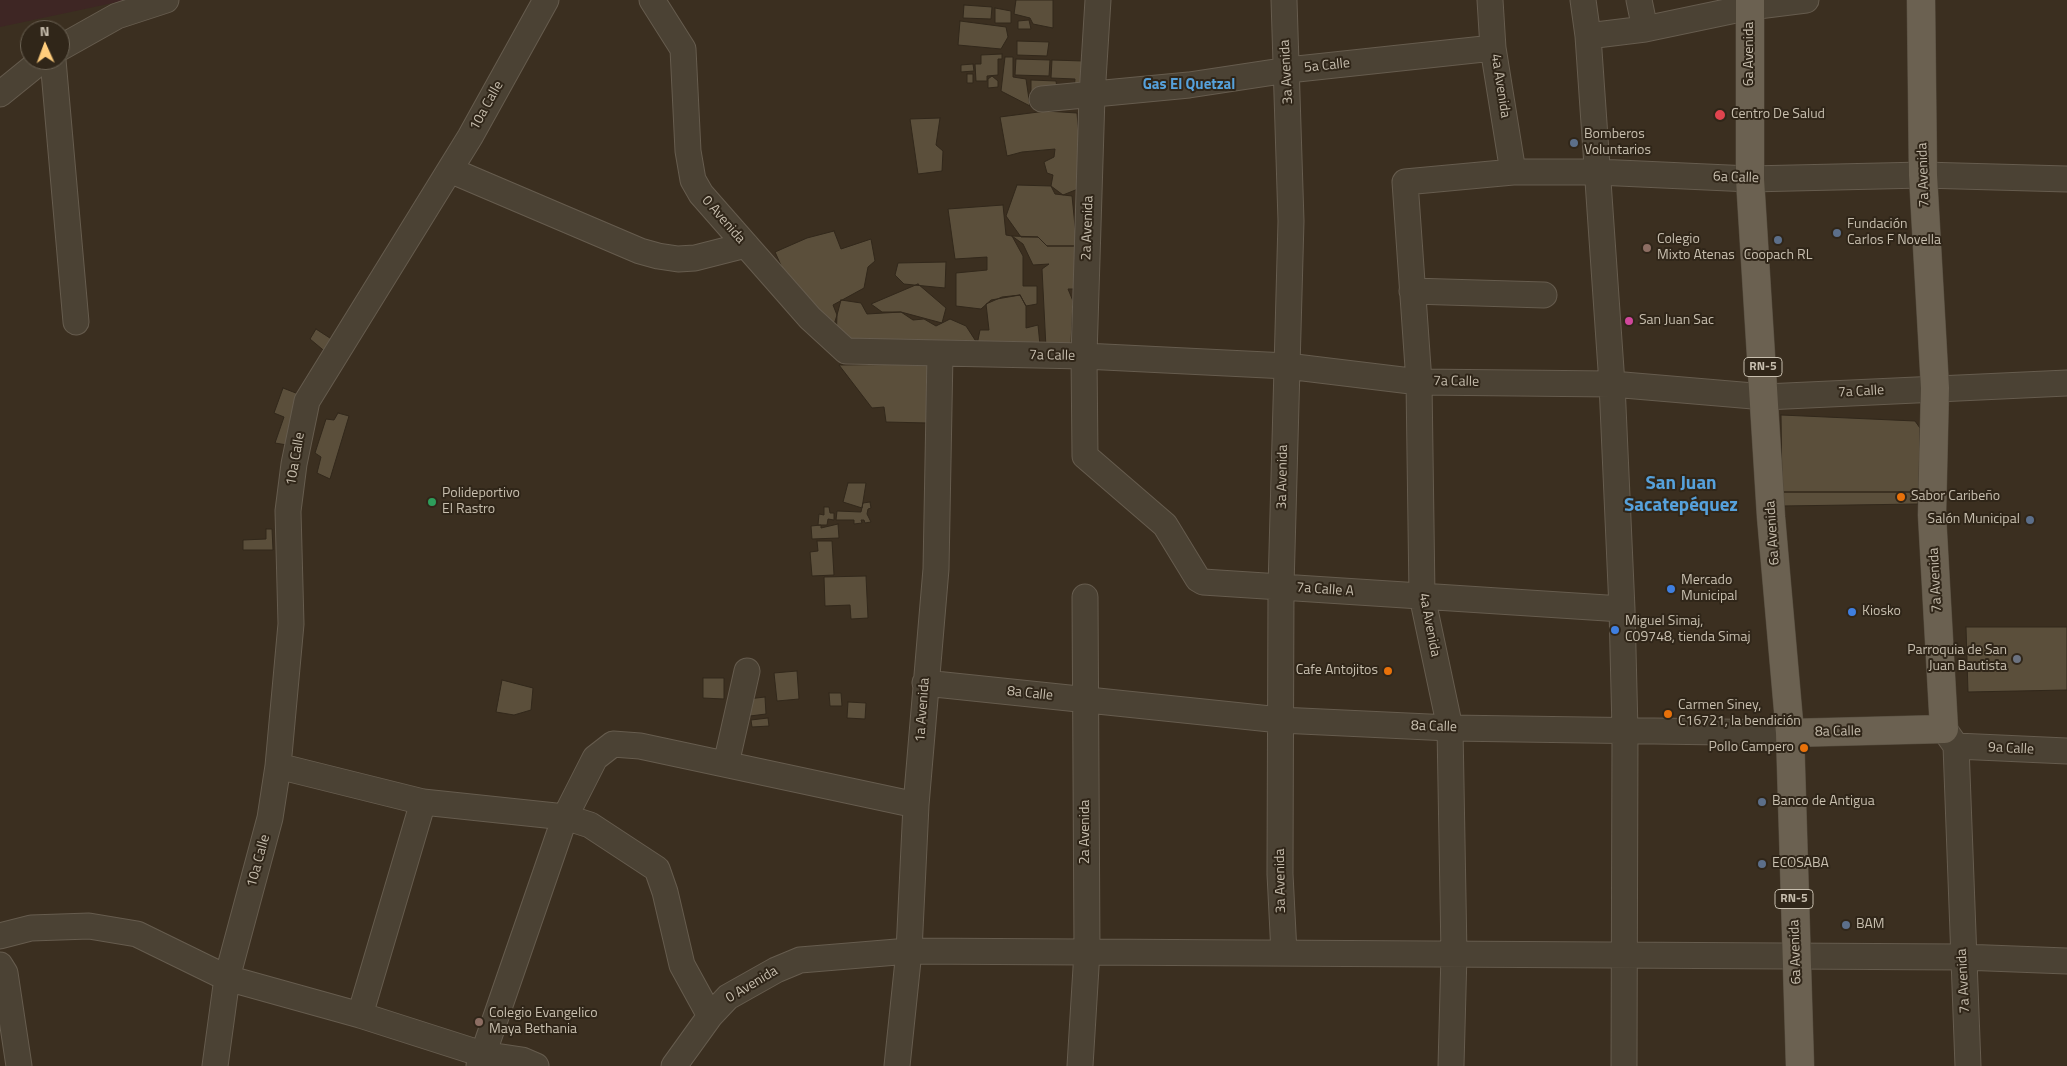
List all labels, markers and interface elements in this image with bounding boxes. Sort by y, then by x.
north arrow [20,20,70,70]
text: N [39,20,50,41]
street label: 6a Avenida [1742,22,1758,86]
street label: 3a Avenida [1277,39,1297,105]
street label: 4a Avenida [1487,53,1513,119]
street label: 5a Calle [1303,55,1351,77]
district label: Gas El Quetzal [1143,76,1235,94]
street label: 10a Calle [467,78,507,134]
place label: Centro De Salud [1731,107,1825,123]
marker: Centro De Salud [1713,108,1727,122]
place label: Bomberos Voluntarios [1584,127,1651,160]
marker: Bomberos Voluntarios [1568,137,1580,149]
street label: 7a Avenida [1914,142,1934,208]
street label: 6a Calle [1713,169,1759,187]
street label: 0 Avenida [698,193,748,247]
street label: 2a Avenida [1078,195,1098,261]
place label: Fundación Carlos F Novella [1847,217,1941,250]
marker: Fundación Carlos F Novella [1831,227,1843,239]
place label: Colegio Mixto Atenas [1657,232,1735,264]
marker: Coopach RL [1772,234,1784,246]
marker: Colegio Mixto Atenas [1641,242,1653,254]
place label: Coopach RL [1744,248,1812,264]
place label: San Juan Sac [1639,313,1714,329]
marker: San Juan Sac [1623,315,1635,327]
street label: 7a Calle [1029,347,1075,365]
road number: RN-5 [1744,358,1782,377]
street label: 7a Calle [1433,373,1479,391]
street label: 7a Calle [1838,382,1884,402]
street label: 10a Calle [283,431,309,487]
street label: 3a Avenida [1274,445,1292,509]
district label: San Juan Sacatepéquez [1624,473,1738,517]
place label: Polideportivo El Rastro [442,486,520,518]
place label: Sabor Caribeño [1911,489,2000,505]
marker: Sabor Caribeño [1895,491,1907,503]
marker: Polideportivo El Rastro [426,496,438,508]
street label: 6a Avenida [1762,500,1784,566]
place label: Salón Municipal [1928,512,2020,528]
marker: Salón Municipal [2024,514,2036,526]
street label: 7a Avenida [1926,547,1946,613]
place label: Mercado Municipal [1681,573,1738,606]
street label: 7a Calle A [1296,580,1354,600]
marker: Mercado Municipal [1665,583,1677,595]
street label: 4a Avenida [1415,592,1443,658]
place label: Kiosko [1862,604,1901,620]
marker: Kiosko [1846,606,1858,618]
place label: Miguel Simaj, C09748, tienda Simaj [1625,614,1751,646]
marker: Miguel Simaj, C09748, tienda Simaj [1609,624,1621,636]
place label: Parroquia de San Juan Bautista [1907,643,2007,676]
marker: Parroquia de San Juan Bautista [2011,653,2023,665]
place label: Cafe Antojitos [1296,663,1378,679]
marker: Cafe Antojitos [1382,665,1394,677]
street label: 1a Avenida [912,677,934,743]
street label: 8a Calle [1006,683,1054,705]
place label: Carmen Siney, C16721, la bendición [1678,698,1801,730]
marker: Carmen Siney, C16721, la bendición [1662,708,1674,720]
street label: 8a Calle [1411,718,1457,736]
street label: 8a Calle [1815,723,1861,741]
street label: 9a Calle [1988,739,2034,759]
place label: Pollo Campero [1709,740,1794,756]
marker: Pollo Campero [1798,742,1810,754]
place label: Banco de Antigua [1772,794,1875,810]
marker: Banco de Antigua [1756,796,1768,808]
street label: 2a Avenida [1078,800,1094,864]
street label: 10a Calle [244,833,274,889]
street label: 3a Avenida [1272,849,1290,913]
place label: ECOSABA [1772,856,1829,872]
marker: ECOSABA [1756,858,1768,870]
road number: RN-5 [1775,890,1813,909]
place label: BAM [1856,917,1885,933]
street label: 6a Avenida [1786,919,1806,985]
marker: BAM [1840,919,1852,931]
street label: 7a Avenida [1954,948,1974,1014]
street label: 0 Avenida [723,963,781,1007]
place label: Colegio Evangelico Maya Bethania [489,1006,598,1038]
marker: Colegio Evangelico Maya Bethania [473,1016,485,1028]

